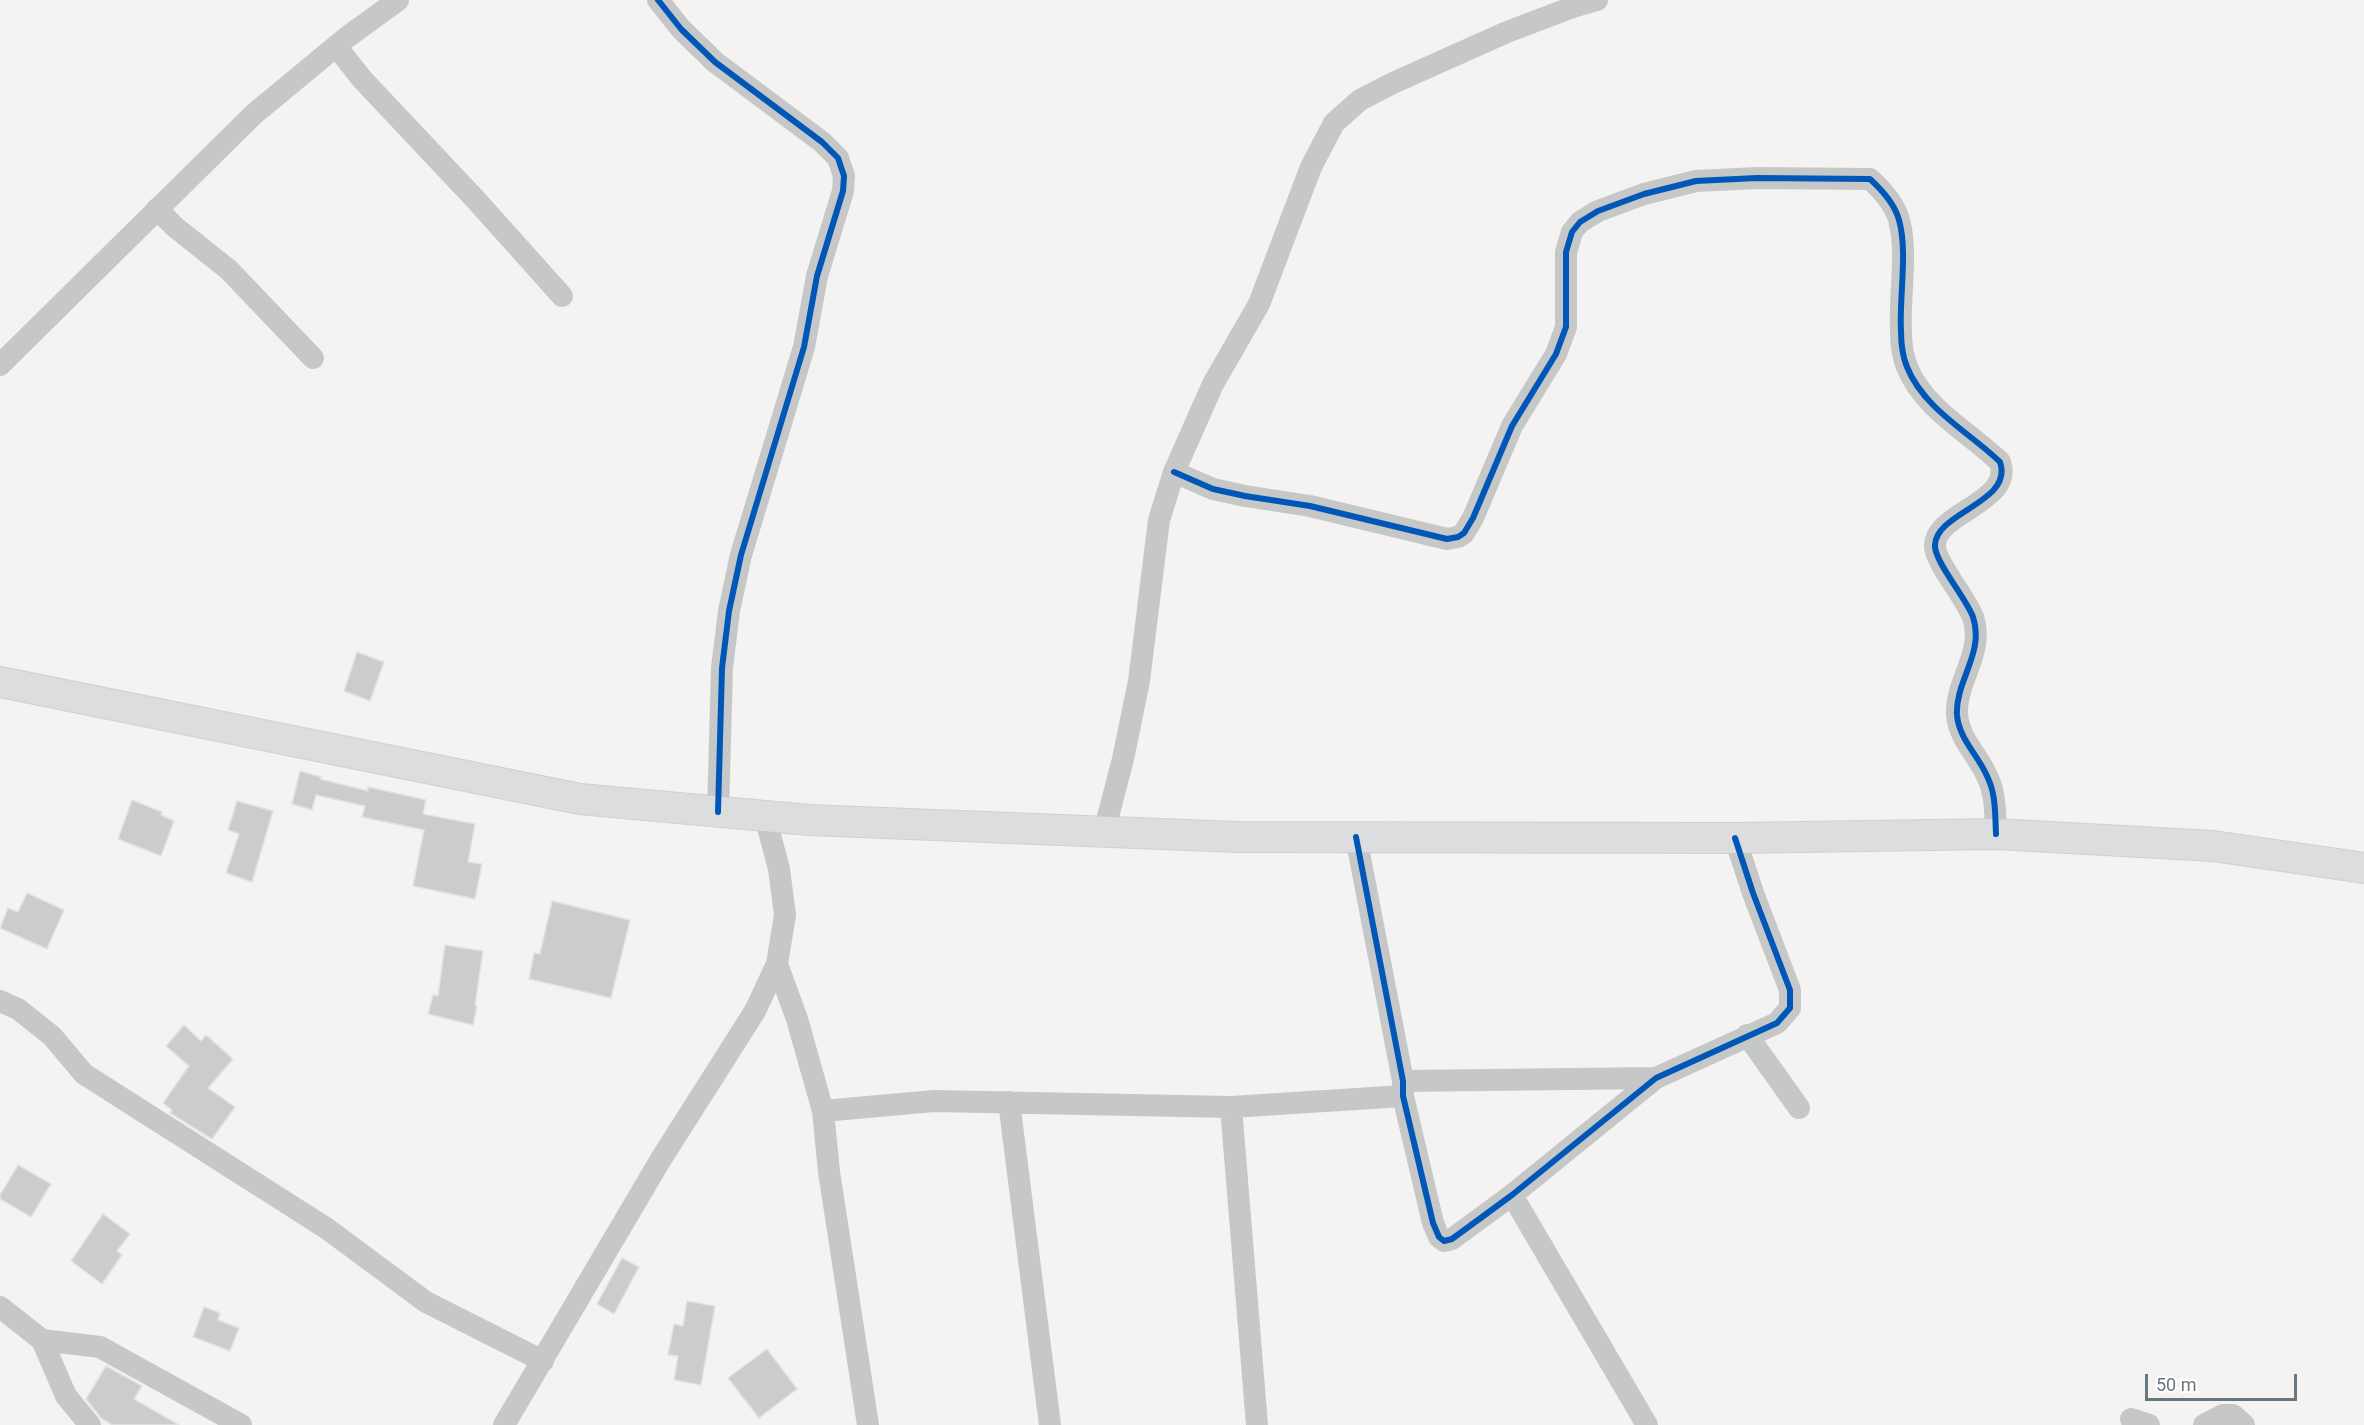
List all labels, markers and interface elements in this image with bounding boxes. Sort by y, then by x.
scale bar [2148,1362,2300,1400]
text: 50 m [2156,1374,2196,1395]

